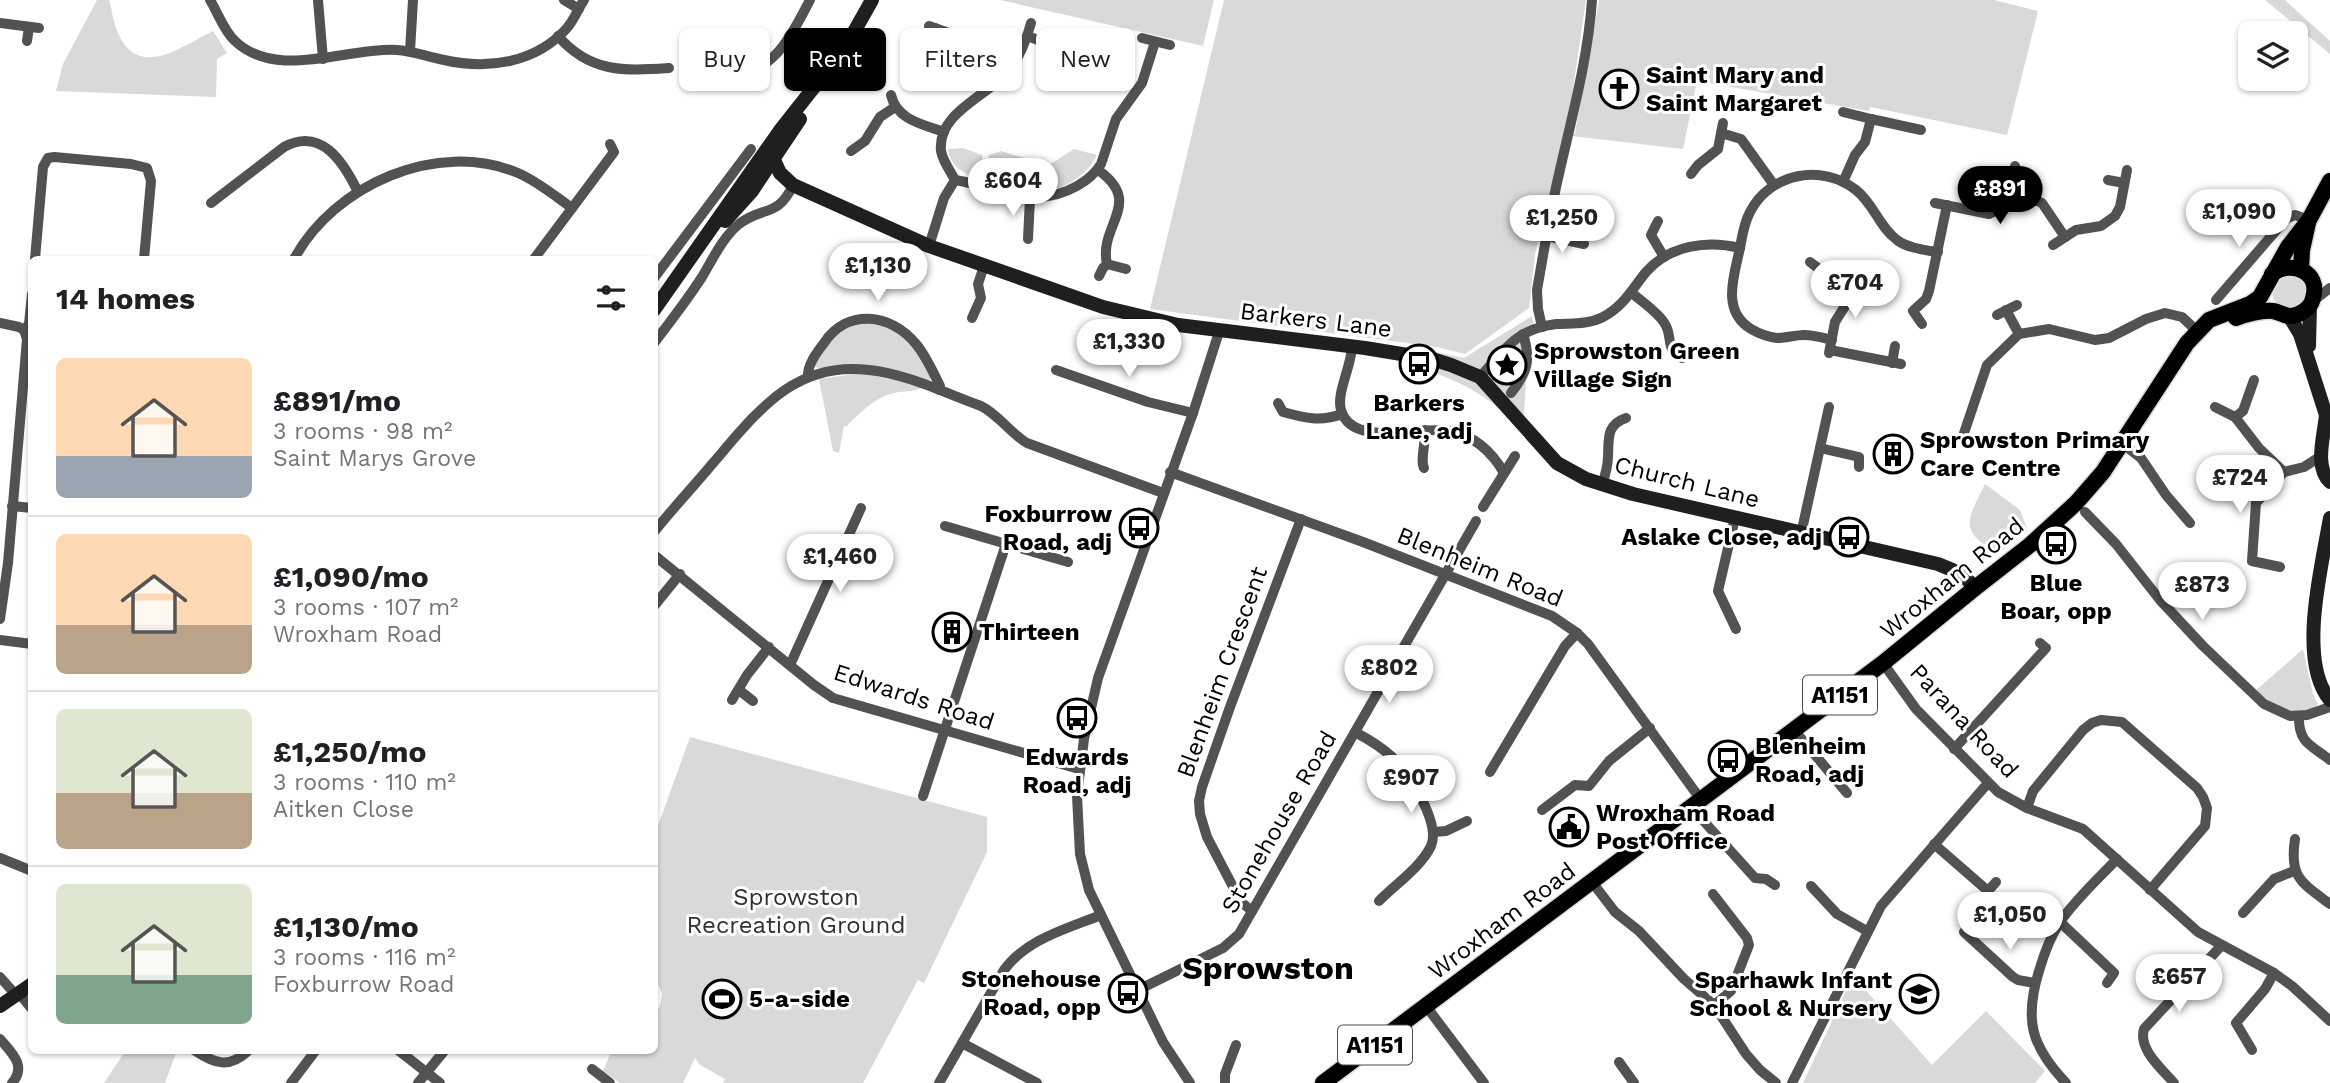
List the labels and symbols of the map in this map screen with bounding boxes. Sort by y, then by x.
place label: Saint Mary and Saint Margaret [1646,61,1824,117]
church icon: Saint Mary and Saint Margaret [1598,68,1640,110]
pin: £604 [972,158,1054,218]
pin: £891 [1959,166,2041,226]
pin: £1,090 [2182,190,2296,249]
pin: £1,250 [1505,196,1619,255]
pin: £1,130 [821,244,935,303]
pin: £704 [1814,260,1896,320]
street label: Barkers Lane [1238,297,1394,343]
pin: £1,330 [1072,320,1186,379]
place label: Sprowston Green Village Sign [1534,337,1740,393]
bus stop icon: Barkers Lane, adj [1398,343,1440,385]
place icon: Sprowston Green Village Sign [1486,344,1528,386]
place label: Barkers Lane, adj [1366,389,1472,445]
place label: Sprowston Primary Care Centre [1920,426,2150,482]
building icon: Sprowston Primary Care Centre [1872,433,1914,475]
street label: Church Lane [1611,450,1763,514]
pin: £724 [2199,456,2281,515]
place label: Foxburrow Road, adj [985,500,1112,556]
bus stop icon: Foxburrow Road, adj [1118,507,1160,549]
street label: Wroxham Road [1875,512,2029,644]
bus stop icon: Aslake Close, adj [1828,516,1870,558]
street label: Blenheim Road [1393,521,1567,613]
place label: Aslake Close, adj [1621,523,1822,551]
bus stop icon: Blue Boar, opp [2035,523,2077,565]
pin: £1,460 [783,534,897,594]
pin: £873 [2161,562,2243,622]
street label: Blenheim Crescent [1171,563,1273,781]
place label: Blue Boar, opp [2000,569,2112,625]
building icon: Thirteen [931,611,973,653]
place label: Thirteen [979,618,1080,646]
pin: £802 [1348,646,1430,705]
street label: Edwards Road [830,658,998,736]
street label: Parana Road [1904,658,2024,784]
road number: A1151 [1803,676,1877,715]
bus stop icon: Edwards Road, adj [1056,697,1098,739]
street label: Stonehouse Road [1215,726,1343,918]
place label: Blenheim Road, adj [1755,732,1866,788]
bus stop icon: Blenheim Road, adj [1707,739,1749,781]
place label: Edwards Road, adj [1022,743,1132,799]
pin: £907 [1370,756,1452,815]
place label: Wroxham Road Post Office [1596,799,1775,855]
public building icon: Wroxham Road Post Office [1548,806,1590,848]
street label: Wroxham Road [1423,857,1581,985]
park label: Sprowston Recreation Ground [687,883,905,939]
pin: £1,050 [1953,892,2067,952]
district label: Sprowston [1182,949,1354,987]
pin: £657 [2138,954,2220,1014]
place label: Stonehouse Road, opp [961,965,1101,1021]
place label: Sparhawk Infant School & Nursery [1689,966,1892,1022]
bus stop icon: Stonehouse Road, opp [1107,972,1149,1014]
school or university icon: Sparhawk Infant School & Nursery [1898,973,1940,1015]
sports icon: 5-a-side [701,978,743,1020]
place label: 5-a-side [749,985,850,1013]
road number: A1151 [1338,1026,1412,1064]

